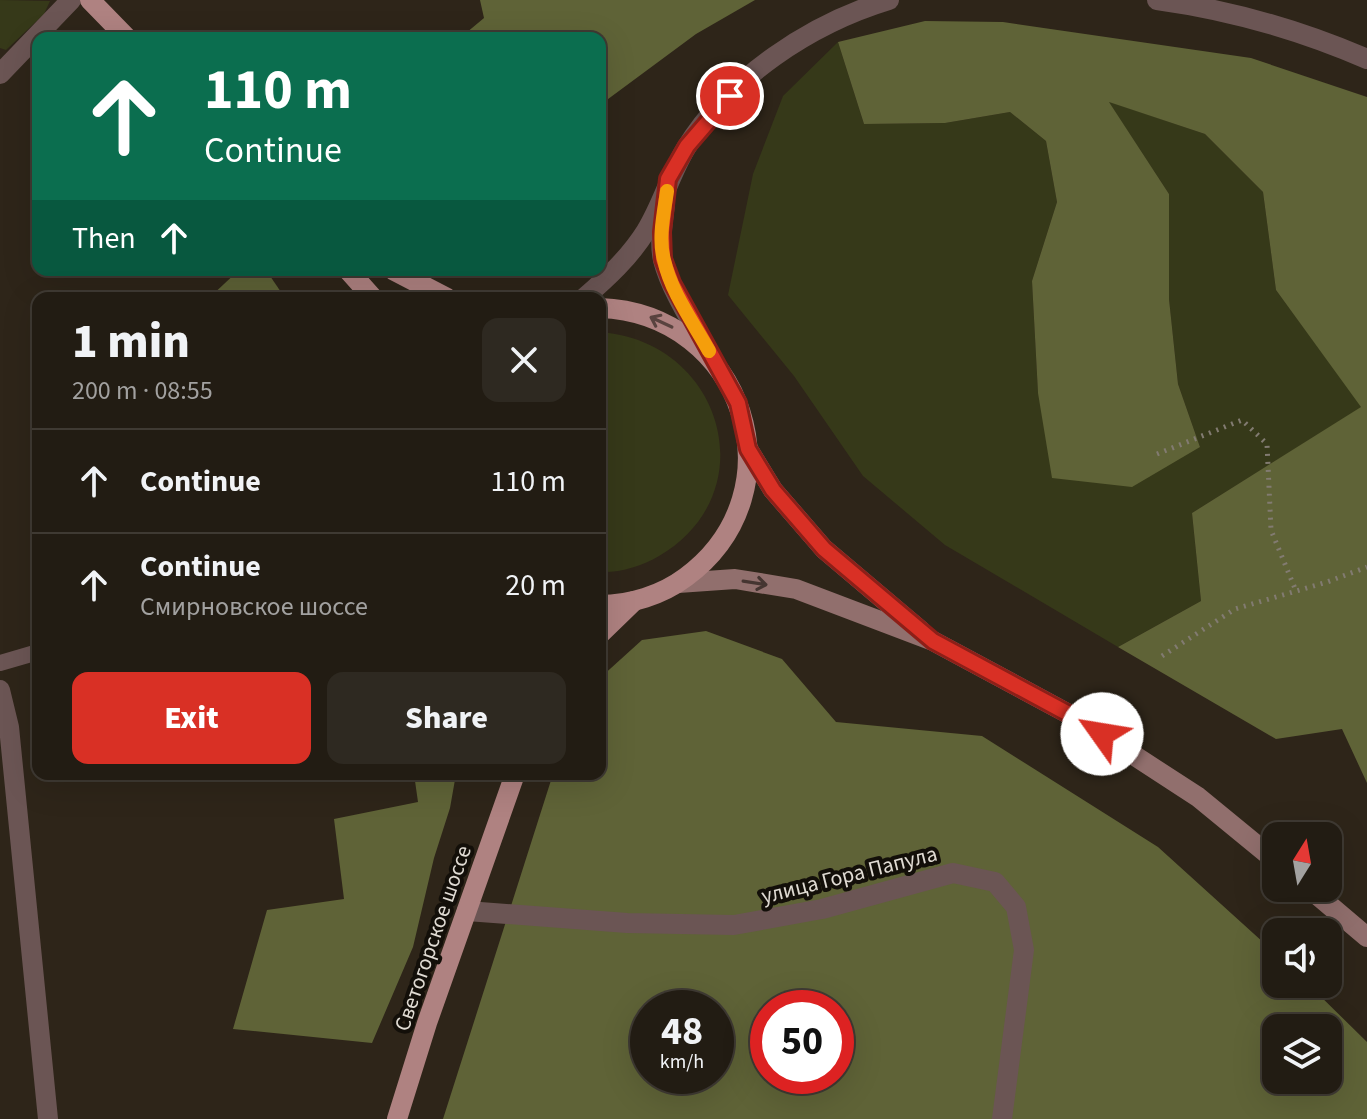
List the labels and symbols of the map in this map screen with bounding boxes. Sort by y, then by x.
pin [696,62,764,130]
one-way arrow [649,314,673,329]
one-way arrow [742,576,767,591]
position arrow [1060,692,1144,776]
north arrow [1262,822,1342,902]
street label: улица Гора Папула [758,838,941,912]
street label: Светогорское шоссе [386,841,480,1036]
speed limit sign: 50 [750,990,854,1094]

